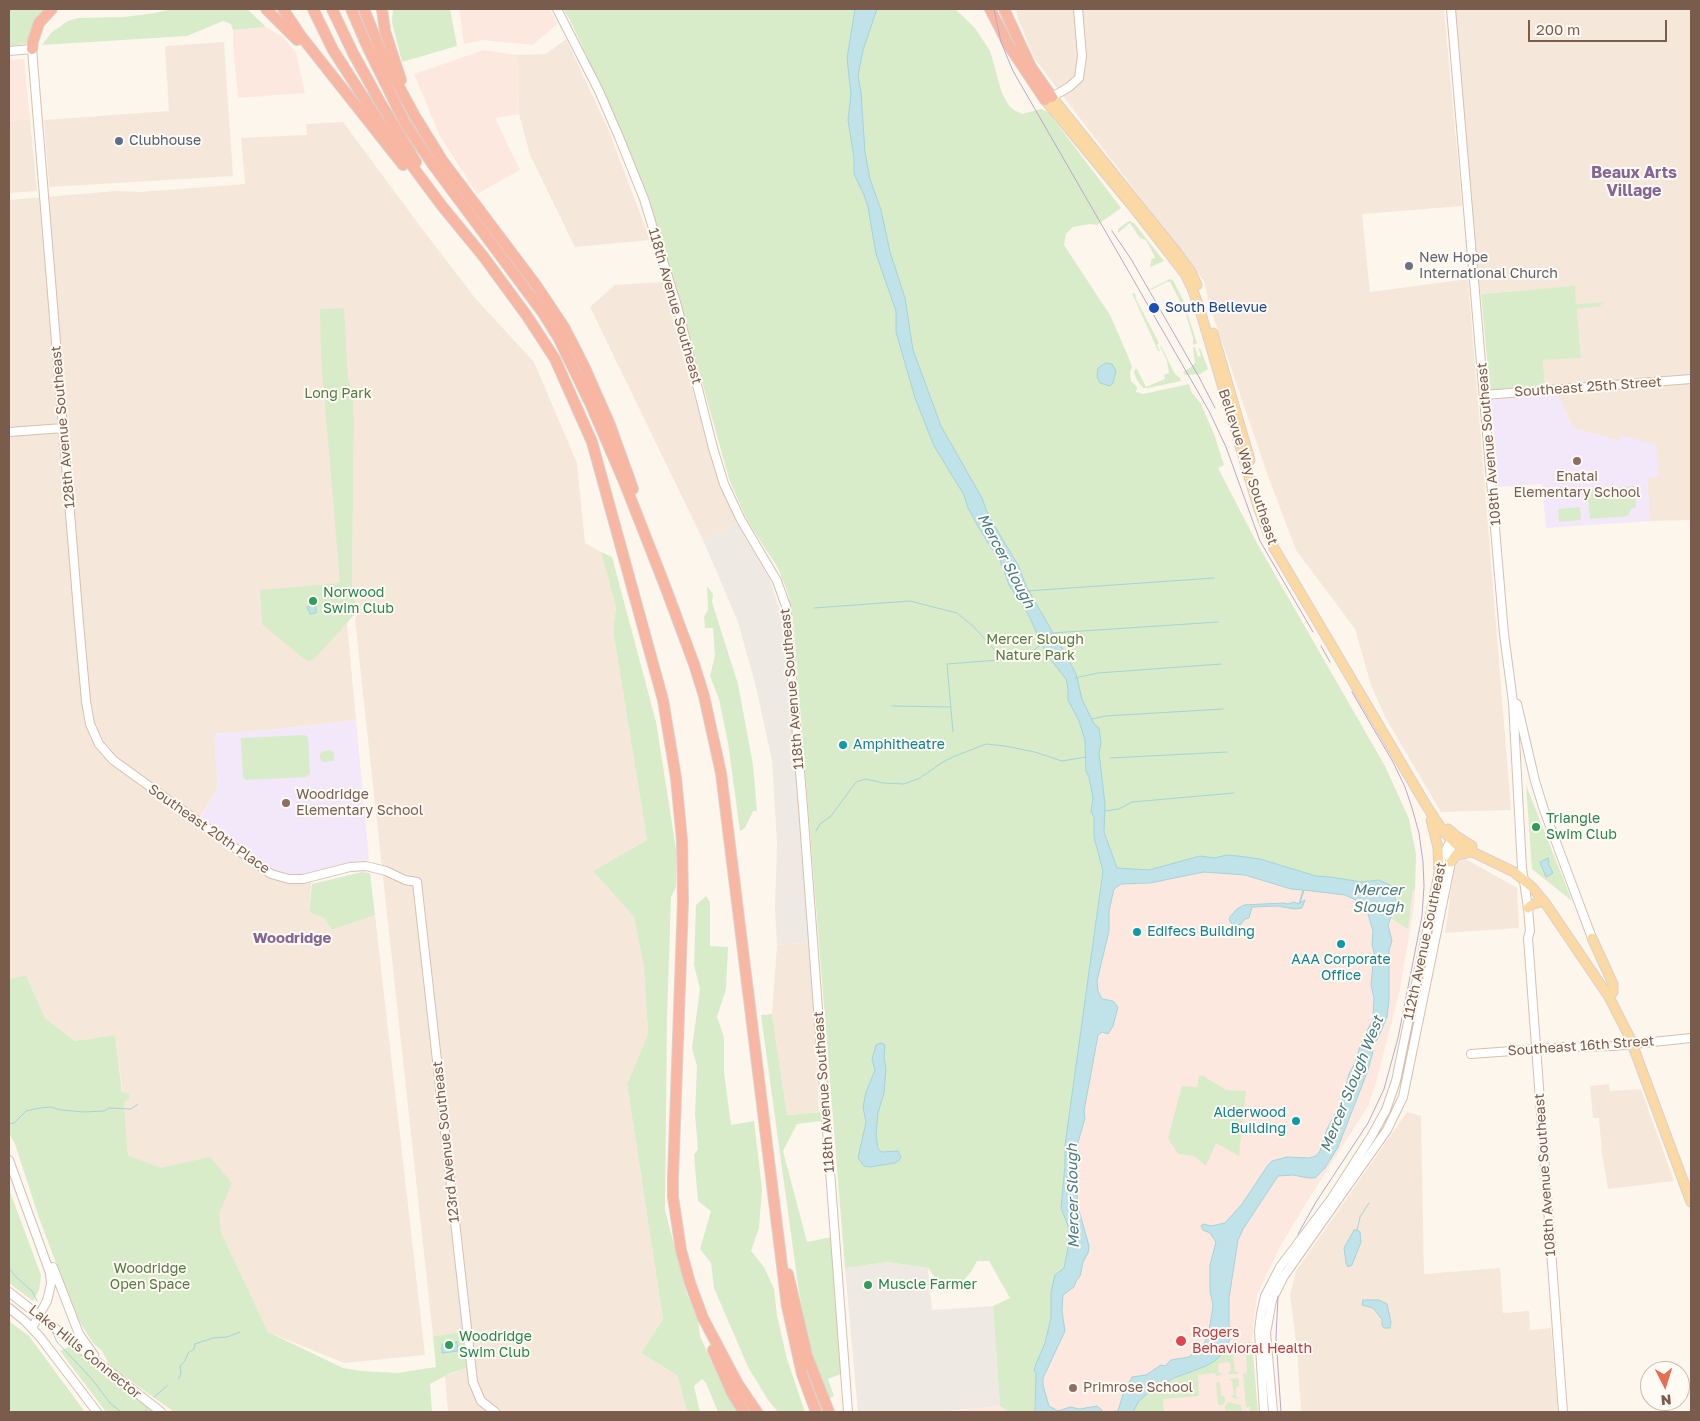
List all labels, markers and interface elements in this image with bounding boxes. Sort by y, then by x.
scale bar [1530,10,1669,42]
text: 200 m [1536,20,1580,38]
place label: Clubhouse [129,133,201,149]
marker: Clubhouse [113,135,125,147]
district label: Beaux Arts Village [1591,163,1677,201]
street label: 118th Avenue Southeast [645,226,705,386]
place label: New Hope International Church [1419,250,1558,282]
marker: New Hope International Church [1403,260,1415,272]
place label: South Bellevue [1165,300,1267,316]
marker: South Bellevue [1147,301,1161,315]
street label: 128th Avenue Southeast [48,345,78,509]
street label: 108th Avenue Southeast [1473,362,1505,526]
street label: Southeast 25th Street [1514,373,1662,401]
park label: Long Park [304,386,372,402]
street label: Bellevue Way Southeast [1215,387,1281,547]
marker: Enatai Elementary School [1571,455,1583,467]
place label: Enatai Elementary School [1513,469,1641,502]
water label: Mercer Slough [974,511,1038,611]
place label: Norwood Swim Club [323,585,394,618]
marker: Norwood Swim Club [307,595,319,607]
street label: 118th Avenue Southeast [777,608,807,770]
park label: Mercer Slough Nature Park [986,632,1084,664]
place label: Amphitheatre [853,737,945,753]
marker: Amphitheatre [837,739,849,751]
street label: Southeast 20th Place [145,781,273,877]
place label: Woodridge Elementary School [296,787,423,820]
marker: Woodridge Elementary School [280,797,292,809]
place label: Triangle Swim Club [1546,811,1617,844]
marker: Triangle Swim Club [1530,821,1542,833]
street label: 112th Avenue Southeast [1400,860,1450,1022]
water label: Mercer Slough [1353,881,1403,916]
place label: Edifecs Building [1147,924,1255,940]
marker: Edifecs Building [1131,926,1143,938]
district label: Woodridge [253,929,331,947]
marker: AAA Corporate Office [1335,938,1347,950]
place label: AAA Corporate Office [1291,952,1391,984]
street label: 118th Avenue Southeast [810,1011,838,1173]
water label: Mercer Slough West [1317,1014,1387,1154]
street label: Southeast 16th Street [1507,1032,1655,1060]
street label: 123rd Avenue Southeast [429,1060,463,1224]
street label: 108th Avenue Southeast [1531,1093,1559,1257]
place label: Alderwood Building [1213,1105,1286,1138]
marker: Alderwood Building [1290,1115,1302,1127]
water label: Mercer Slough [1063,1144,1083,1248]
park label: Woodridge Open Space [110,1261,190,1294]
place label: Muscle Farmer [878,1277,977,1293]
marker: Muscle Farmer [862,1279,874,1291]
street label: Lake Hills Connector [25,1301,145,1403]
place label: Rogers Behavioral Health [1192,1325,1312,1358]
place label: Woodridge Swim Club [459,1329,532,1361]
marker: Rogers Behavioral Health [1174,1334,1188,1348]
marker: Woodridge Swim Club [443,1339,455,1351]
north arrow [1640,1361,1690,1411]
place label: Primrose School [1083,1380,1193,1396]
marker: Primrose School [1067,1382,1079,1394]
text: N [1660,1392,1672,1409]

